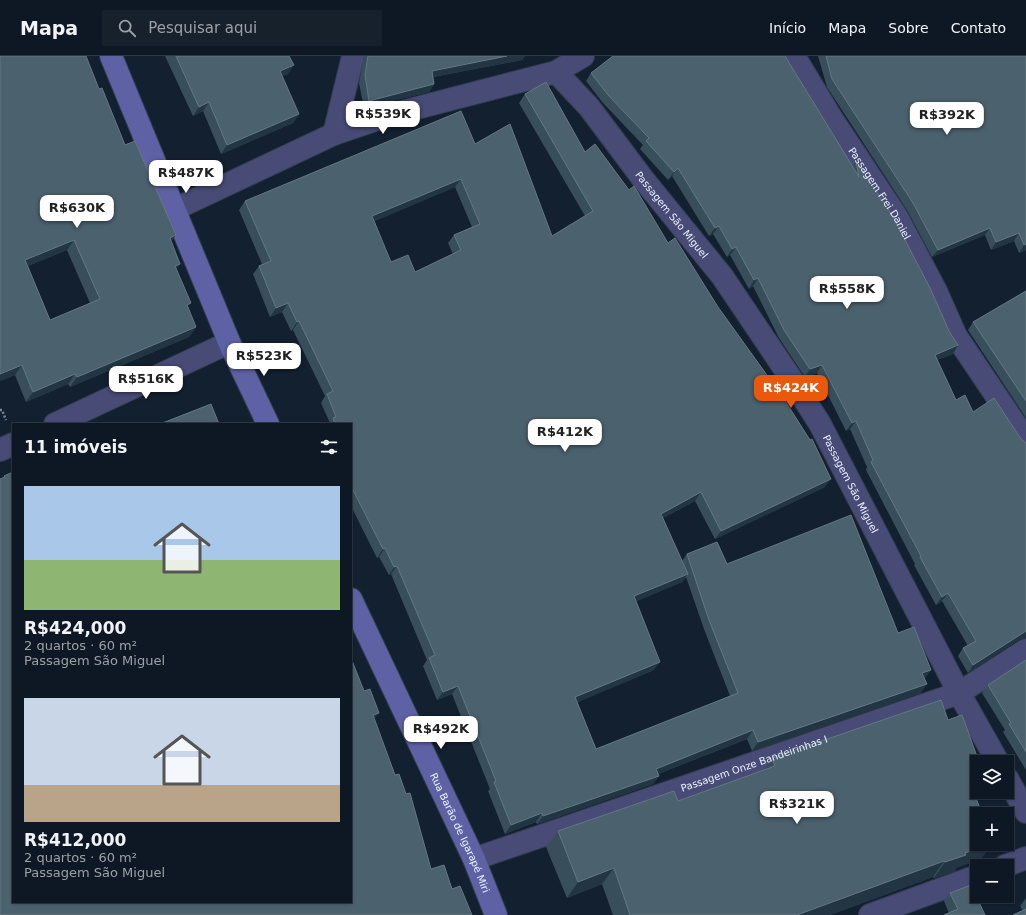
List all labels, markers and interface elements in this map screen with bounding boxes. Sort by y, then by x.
search box [102,10,382,46]
text: Mapa [20,17,78,39]
icon: search [116,17,138,39]
text: Pesquisar aqui [148,19,257,37]
text: Início [769,20,806,36]
text: Mapa [828,20,866,36]
text: Sobre [888,20,929,36]
text: Contato [951,20,1006,36]
pin: R$539K [350,101,416,135]
pin: R$392K [914,102,980,136]
text: R$539K [355,106,411,121]
text: R$392K [919,107,975,122]
street label: Passagem Frei Daniel [846,145,913,241]
pin: R$487K [153,160,219,194]
text: R$487K [158,165,214,180]
street label: Passagem São Miguel [633,169,710,260]
pin: R$630K [44,195,110,229]
text: R$630K [49,200,105,215]
pin: R$558K [814,276,880,310]
text: R$558K [819,281,875,296]
pin: R$523K [231,343,297,377]
text: R$523K [236,348,292,363]
pin: R$516K [113,366,179,400]
text: R$516K [118,371,174,386]
pin: R$424K [758,375,824,409]
text: R$424K [763,380,819,395]
pin: R$412K [532,419,598,453]
text: R$412K [537,424,593,439]
street label: Passagem São Miguel [821,433,880,535]
icon: filters [318,436,340,458]
text: 11 imóveis [24,437,127,457]
icon: home [146,512,218,584]
text: R$424,000 [24,618,126,638]
text: 2 quartos · 60 m² [24,638,137,653]
text: Passagem São Miguel [24,653,165,668]
pin: R$492K [408,716,474,750]
text: R$492K [413,721,469,736]
icon: home [146,724,218,796]
street label: Passagem Onze Bandeirinhas I [679,733,829,794]
map controls [970,755,1014,903]
button: layers [970,755,1014,799]
street label: Rua Barão de Igarapé Miri [428,771,492,894]
pin: R$321K [764,791,830,825]
text: R$321K [769,796,825,811]
button: + [970,807,1014,851]
text: R$412,000 [24,830,126,850]
text: 2 quartos · 60 m² [24,850,137,865]
button: − [970,859,1014,903]
text: Passagem São Miguel [24,865,165,880]

